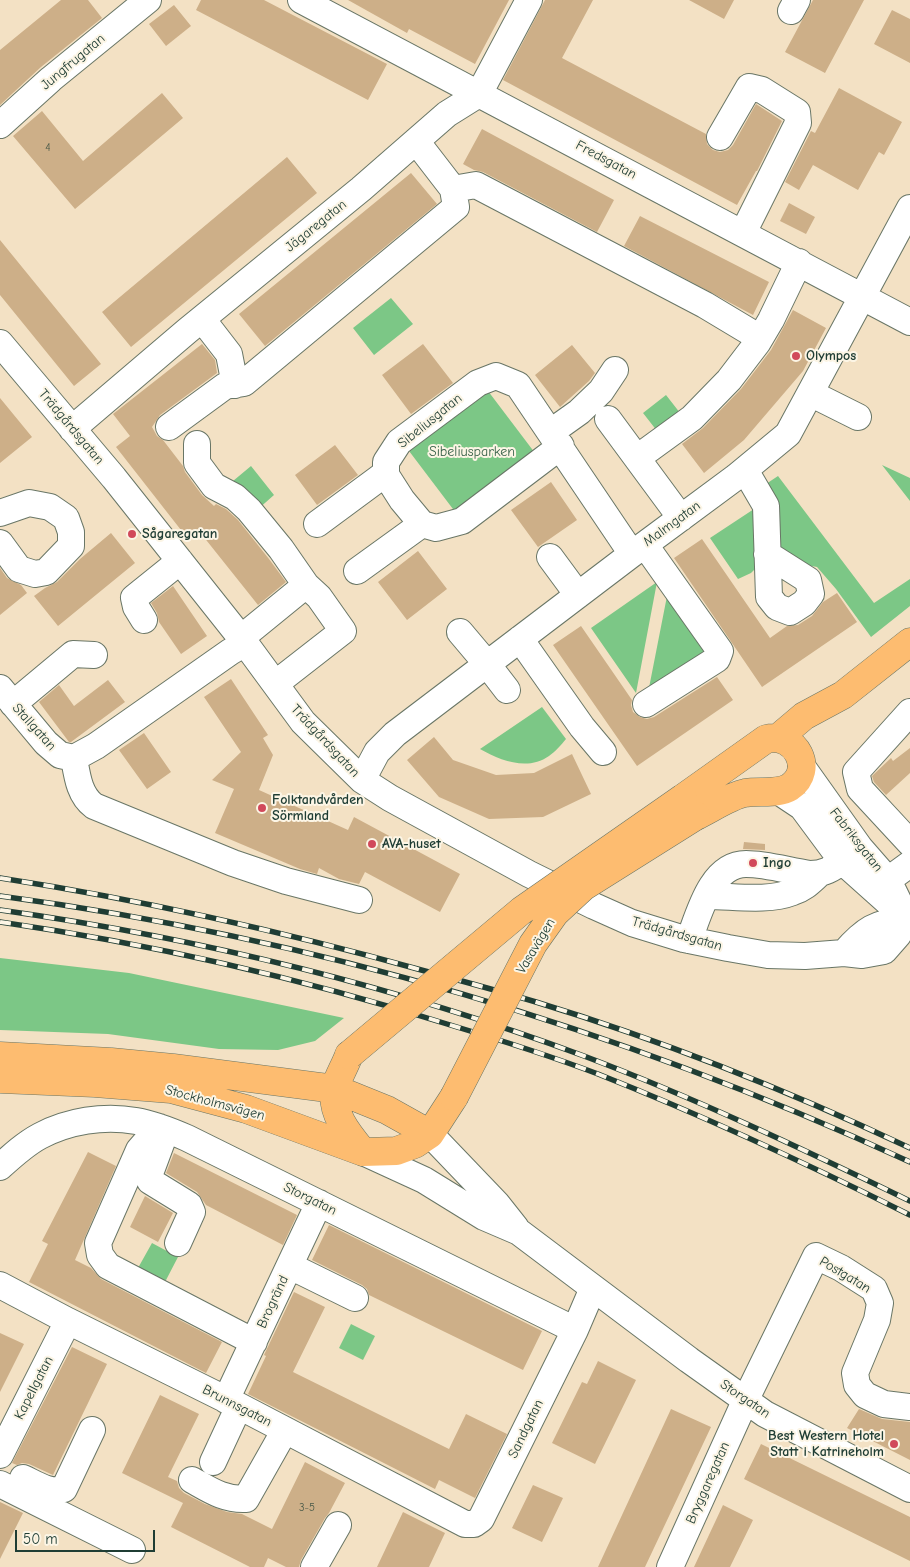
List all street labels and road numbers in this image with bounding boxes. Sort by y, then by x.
street label: Jungfrugatan [38,30,108,94]
street label: Fredsgatan [573,137,639,183]
street label: Jägaregatan [282,196,350,256]
street label: Trädgårdsgatan [35,386,107,468]
street label: Sibeliusgatan [394,390,466,452]
street label: Malmgatan [640,498,704,550]
street label: Stallgatan [8,700,60,754]
street label: Trädgårdsgatan [287,701,363,781]
street label: Fabriksgatan [826,805,886,875]
street label: Trädgårdsgatan [630,913,724,955]
street label: Vasavägen [513,915,559,977]
street label: Stockholmsvägen [163,1082,267,1124]
street label: Storgatan [281,1179,339,1219]
street label: Postgatan [816,1253,874,1297]
street label: Brogränd [253,1273,293,1331]
street label: Kapellgatan [11,1354,57,1422]
street label: Storgatan [717,1376,773,1422]
street label: Brunnsgatan [199,1381,275,1431]
street label: Sandgatan [505,1397,547,1461]
street label: Bryggaregatan [682,1439,734,1527]

